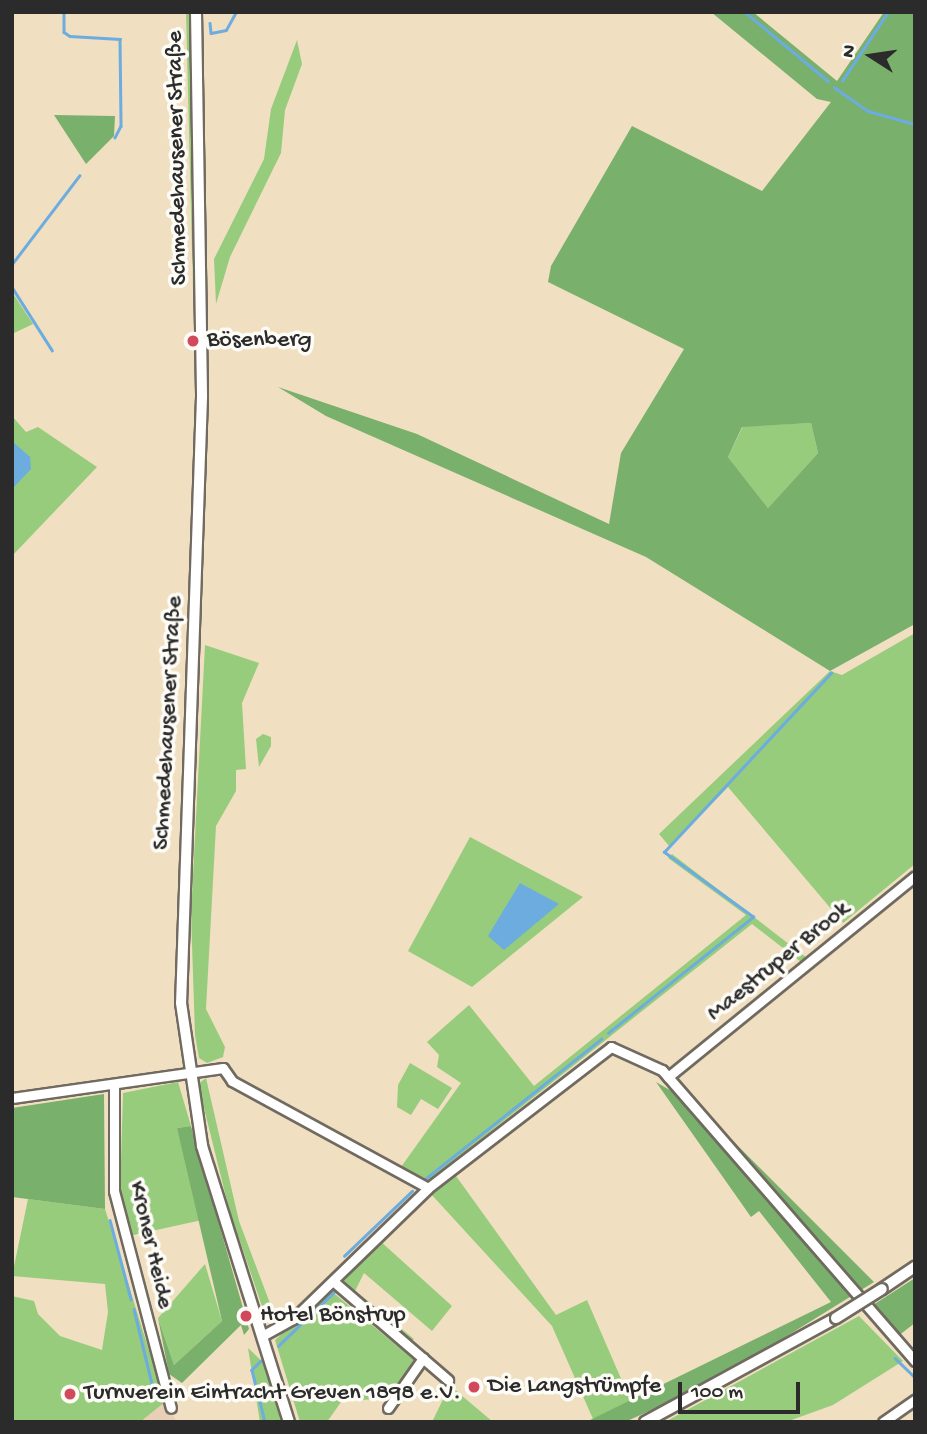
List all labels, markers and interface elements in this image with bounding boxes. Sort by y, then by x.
north arrow [836,21,906,91]
street label: Schmedehausener Straße [161,31,195,285]
text: N [837,43,863,60]
place label: Bösenberg [207,327,312,355]
marker: Bösenberg [185,333,201,349]
street label: Schmedehausener Straße [148,595,190,851]
street label: Maestruper Brook [702,896,856,1028]
street label: Kroner Heide [121,1178,179,1312]
place label: Hotel Bönstrup [260,1302,406,1330]
marker: Hotel Bönstrup [238,1308,254,1324]
scale bar [682,1368,804,1412]
place label: Die Langstrümpfe [488,1373,661,1401]
marker: Die Langstrümpfe [466,1379,482,1395]
place label: Turnverein Eintracht Greven 1898 e.V. [84,1380,461,1408]
text: 100 m [691,1381,743,1406]
marker: Turnverein Eintracht Greven 1898 e.V. [62,1386,78,1402]

